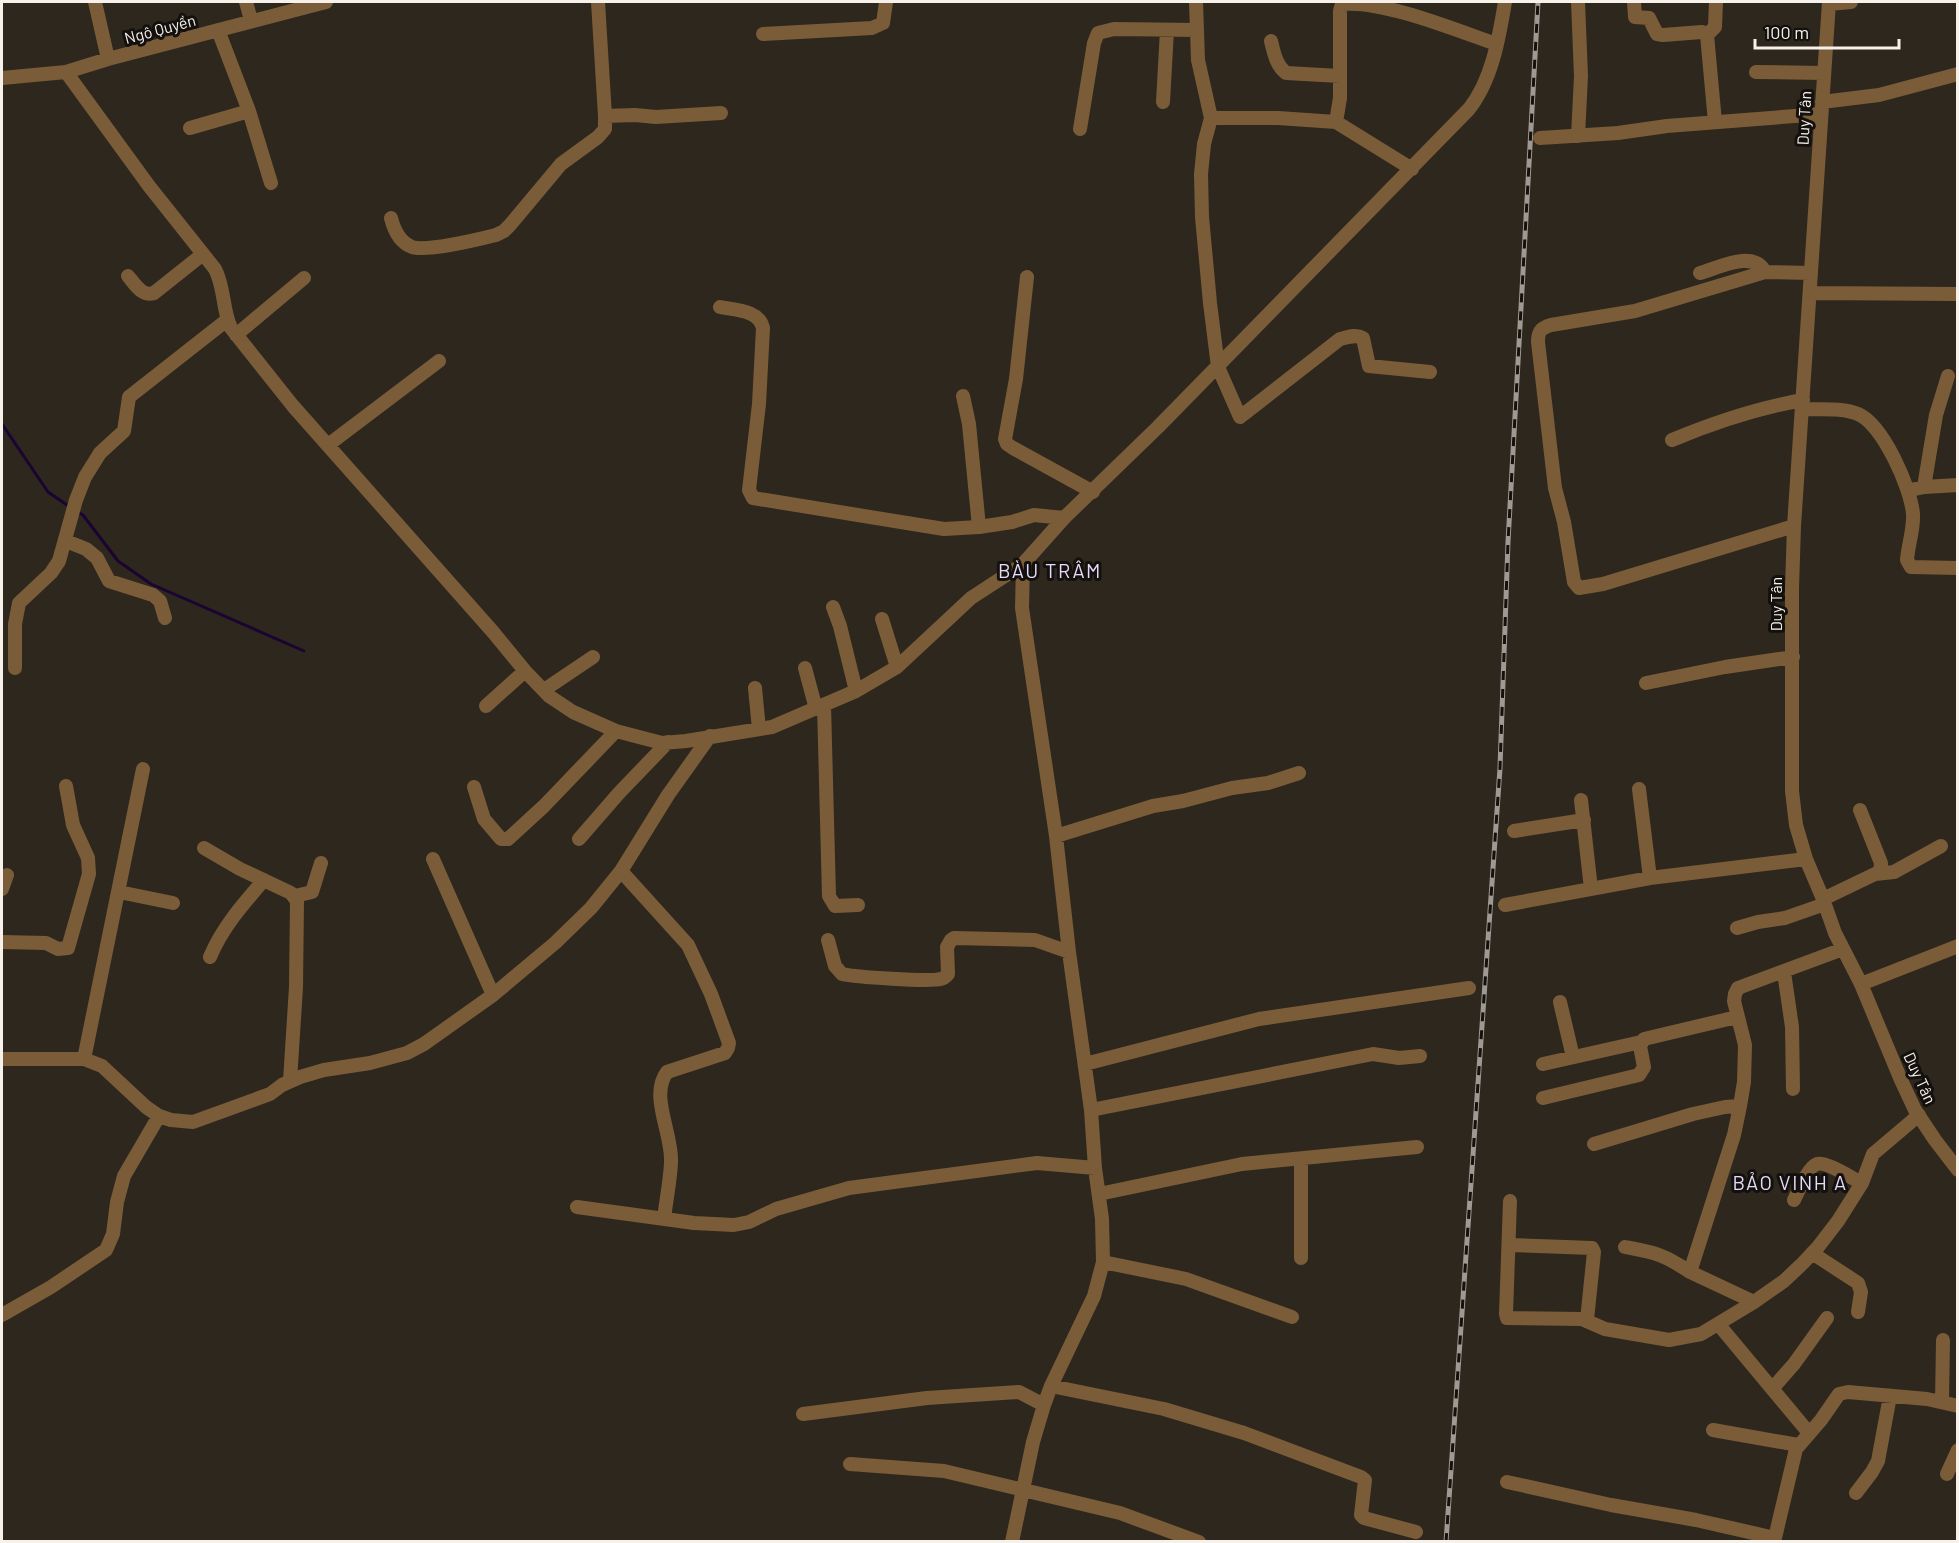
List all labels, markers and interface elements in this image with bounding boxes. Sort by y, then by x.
street label: Ngô Quyền [122,10,198,47]
scale bar [1755,12,1899,50]
text: 100 m [1764,21,1809,43]
street label: Duy Tân [1793,90,1814,146]
district label: BÀU TRÂM [998,558,1102,582]
street label: Duy Tân [1766,577,1785,631]
street label: Duy Tân [1900,1049,1941,1106]
district label: BẢO VINH A [1732,1170,1848,1194]

